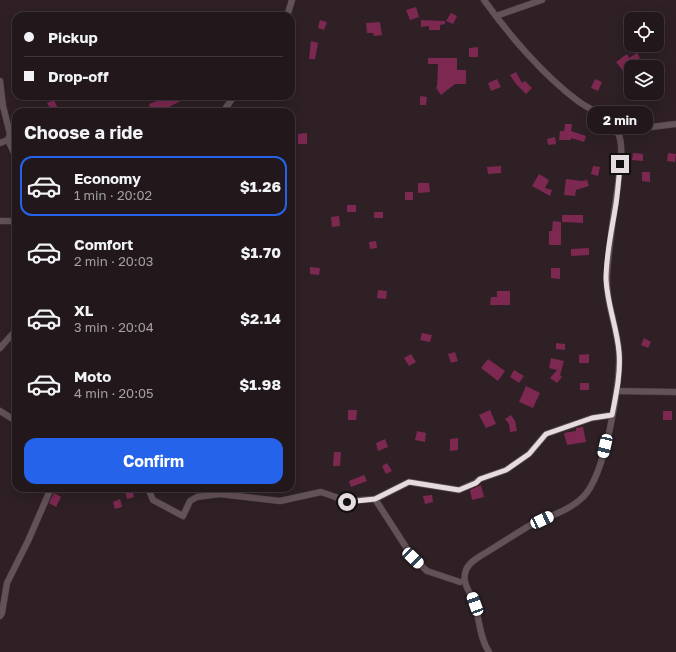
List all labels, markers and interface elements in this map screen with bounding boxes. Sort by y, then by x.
map controls [624,12,664,100]
button: locate [624,12,664,52]
text: Pickup [48,28,98,46]
button: layers [624,60,664,100]
text: Drop-off [48,67,108,85]
callout: 2 min [587,106,653,134]
text: 2 min [603,112,637,128]
text: Choose a ride [24,121,143,143]
route end [611,155,629,173]
icon: car [26,168,62,204]
text: Economy [74,169,141,187]
text: $1.26 [240,177,281,195]
text: 1 min · 20:02 [74,187,152,203]
icon: car [26,234,62,270]
text: Comfort [74,235,133,253]
text: $1.70 [240,243,281,261]
text: 2 min · 20:03 [74,253,153,269]
icon: car [26,300,62,336]
text: XL [74,301,93,319]
text: $2.14 [240,309,281,327]
text: 3 min · 20:04 [74,319,154,335]
icon: car [26,366,62,402]
text: Moto [74,367,111,385]
text: $1.98 [239,375,281,393]
text: 4 min · 20:05 [74,385,154,401]
car [596,433,614,459]
button: Confirm [24,438,283,484]
route start [338,493,356,511]
car [529,509,555,531]
car [400,545,426,571]
car [465,591,485,617]

